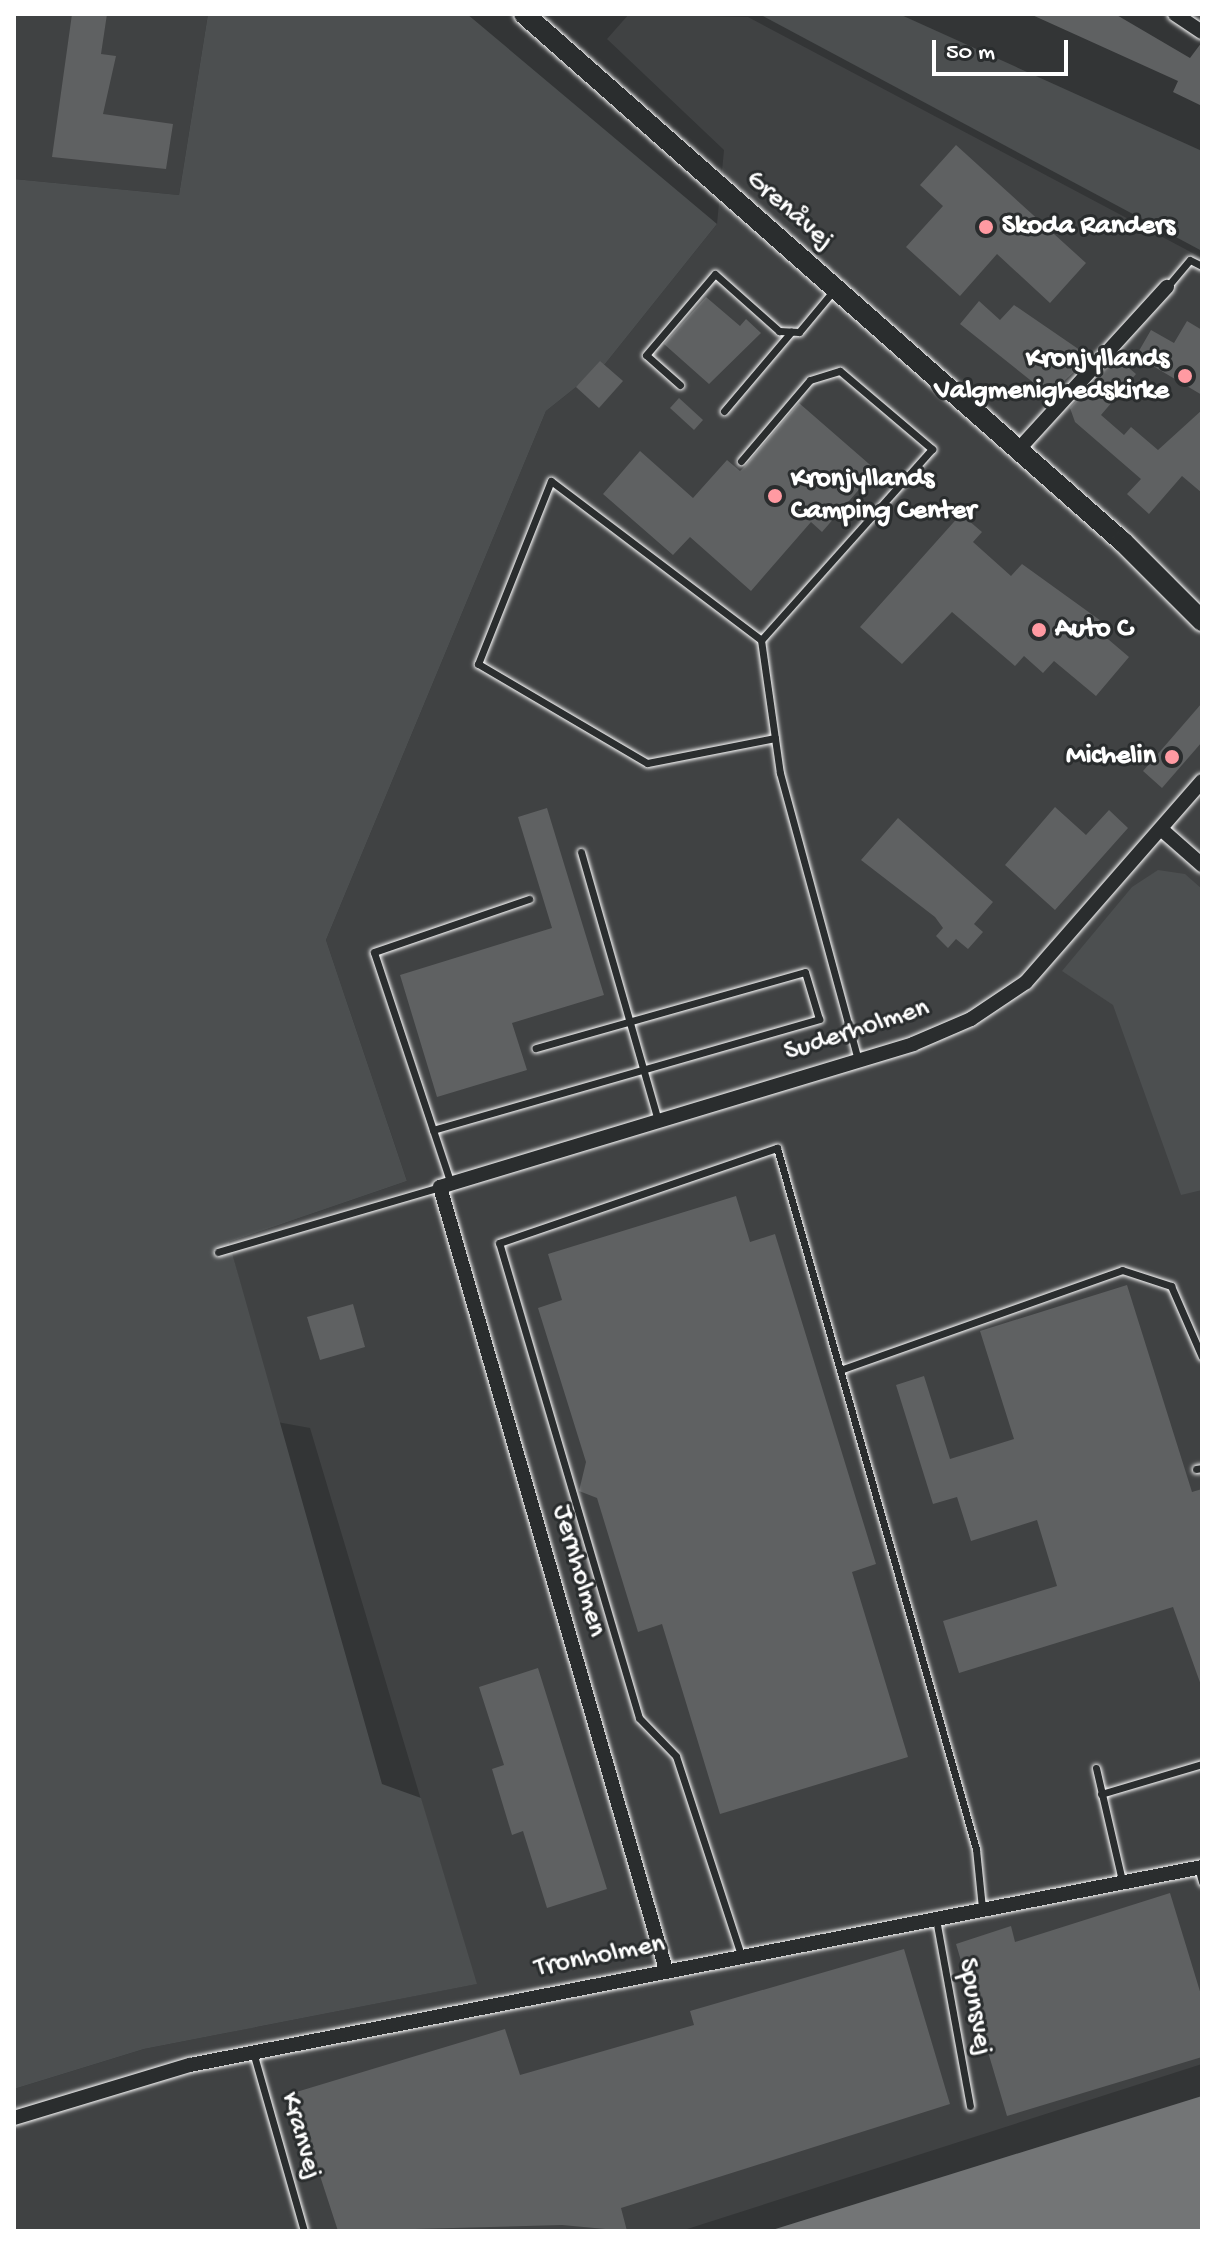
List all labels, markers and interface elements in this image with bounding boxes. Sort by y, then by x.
scale bar [936,24,1072,74]
text: 50 m [946,39,995,68]
street label: Grenåvej [738,164,840,258]
place label: Skoda Randers [1002,210,1175,244]
marker: Skoda Randers [977,218,995,236]
place label: Kronjyllands Valgmenighedskirke [935,343,1169,409]
marker: Kronjyllands Valgmenighedskirke [1176,367,1194,385]
place label: Kronjyllands Camping Center [791,463,976,529]
marker: Kronjyllands Camping Center [766,487,784,505]
place label: Auto C [1055,613,1132,647]
marker: Auto C [1030,621,1048,639]
place label: Michelin [1066,740,1156,774]
marker: Michelin [1163,748,1181,766]
street label: Suderholmen [780,992,934,1070]
street label: Jernholmen [543,1501,613,1641]
street label: Tronholmen [532,1928,668,1986]
street label: Spunsvej [949,1956,999,2058]
street label: Kranvej [272,2089,328,2183]

